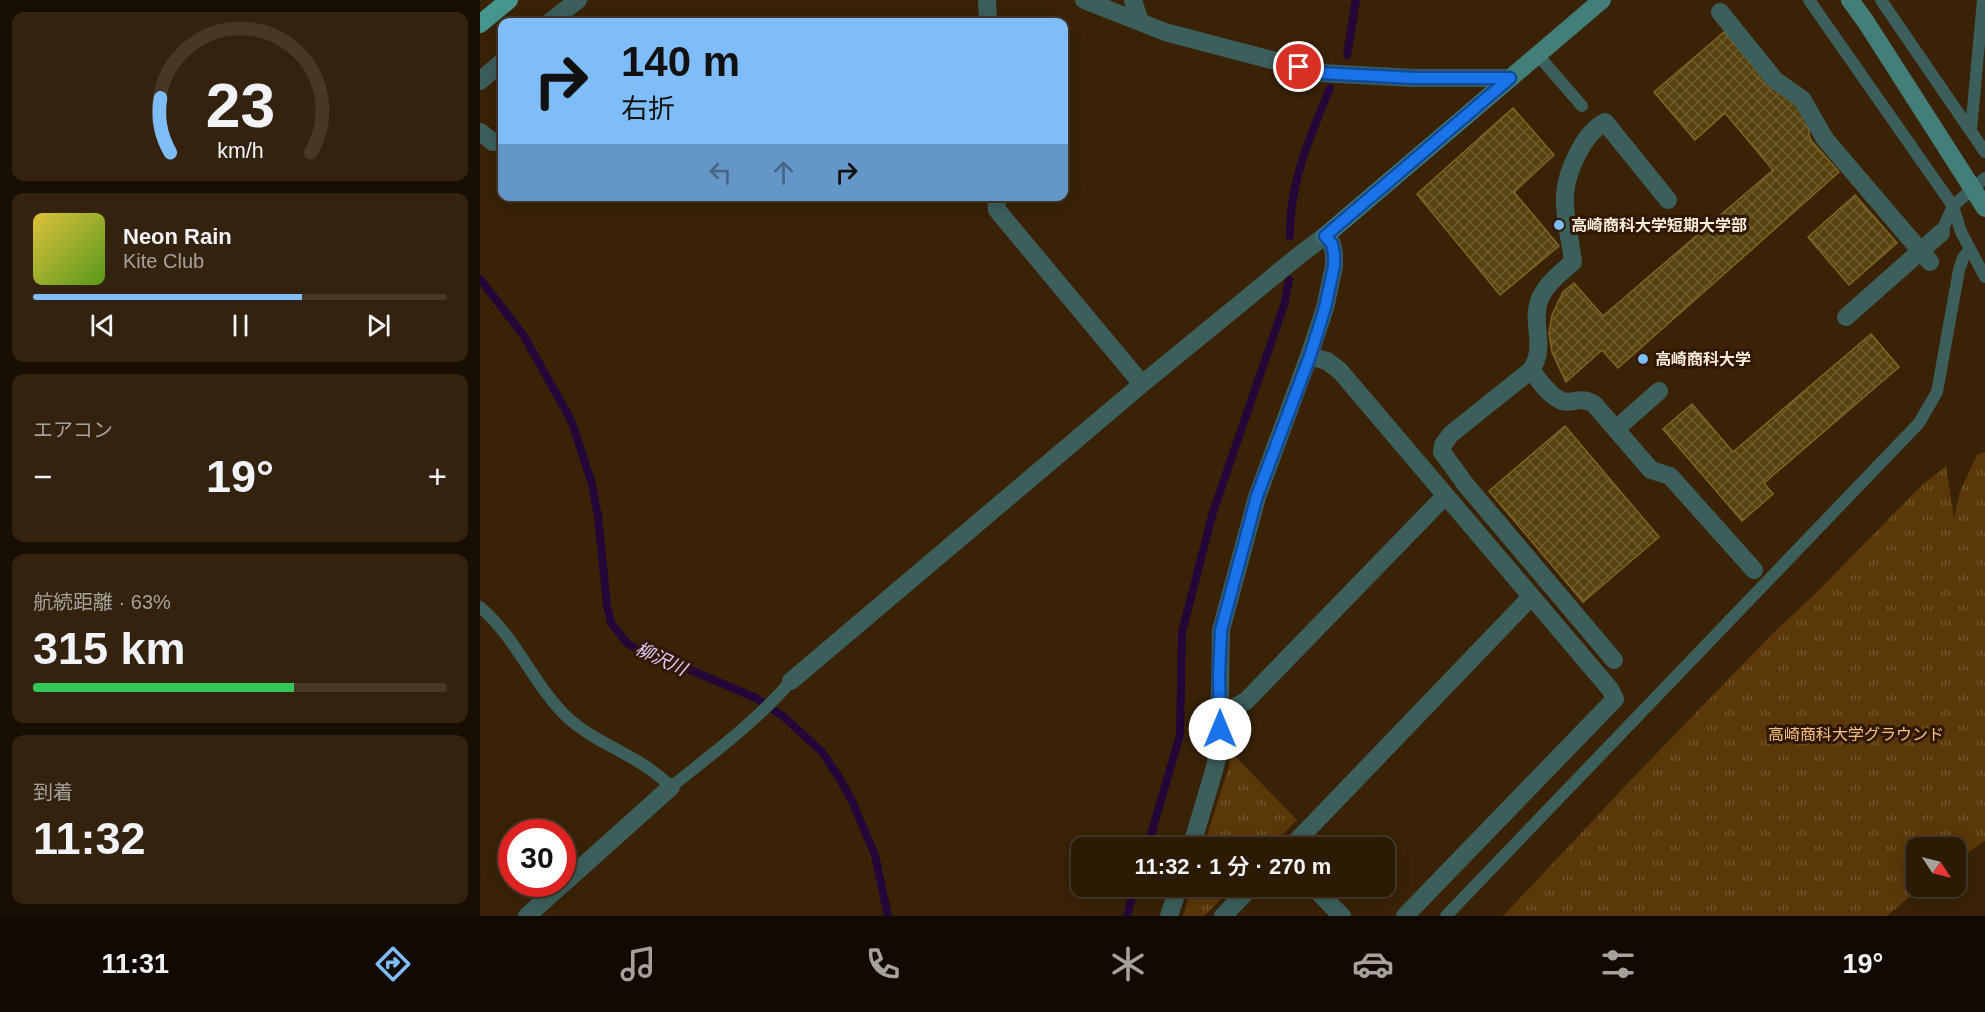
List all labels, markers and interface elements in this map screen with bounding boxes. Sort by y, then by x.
text: 140 m [621,38,740,85]
pin [1273,41,1324,92]
icon: right [522,42,600,120]
icon: arrive [1282,50,1315,83]
text: 23 [205,72,275,141]
text: 右折 [621,94,675,124]
text: km/h [217,140,263,164]
icon: left [704,156,737,189]
icon: ahead [767,156,800,189]
icon: right [830,156,863,189]
place label: 高崎商科大学短期大学部 [1571,217,1747,234]
marker: 高崎商科大学短期大学部 [1552,218,1566,232]
text: Neon Rain [123,224,232,249]
text: Kite Club [123,250,204,272]
icon: previous [86,309,119,342]
icon: pause [224,309,257,342]
icon: next [362,309,395,342]
place label: 高崎商科大学 [1655,351,1751,368]
marker: 高崎商科大学 [1636,352,1650,366]
text: エアコン [33,419,113,441]
text: 19° [206,451,274,502]
text: − [33,458,52,495]
text: + [428,458,447,495]
text: 航続距離 · 63% [33,591,171,613]
text: 315 km [33,623,186,674]
water label: 柳沢川 [632,639,692,680]
position arrow [1188,697,1252,761]
park label: 高崎商科大学グラウンド [1768,726,1944,743]
text: 到着 [33,781,73,803]
text: 11:32 [33,813,146,864]
speed limit sign: 30 [498,819,576,897]
north arrow [1906,837,1966,897]
map controls [1906,837,1966,897]
text: 11:32 · 1 分 · 270 m [1135,854,1331,879]
icon: directions [372,943,414,985]
icon: music [617,943,659,985]
icon: phone [862,943,904,985]
icon: climate [1107,943,1149,985]
icon: car [1352,943,1394,985]
icon: filters [1597,943,1639,985]
text: 11:31 [102,949,169,979]
text: 19° [1843,949,1883,979]

